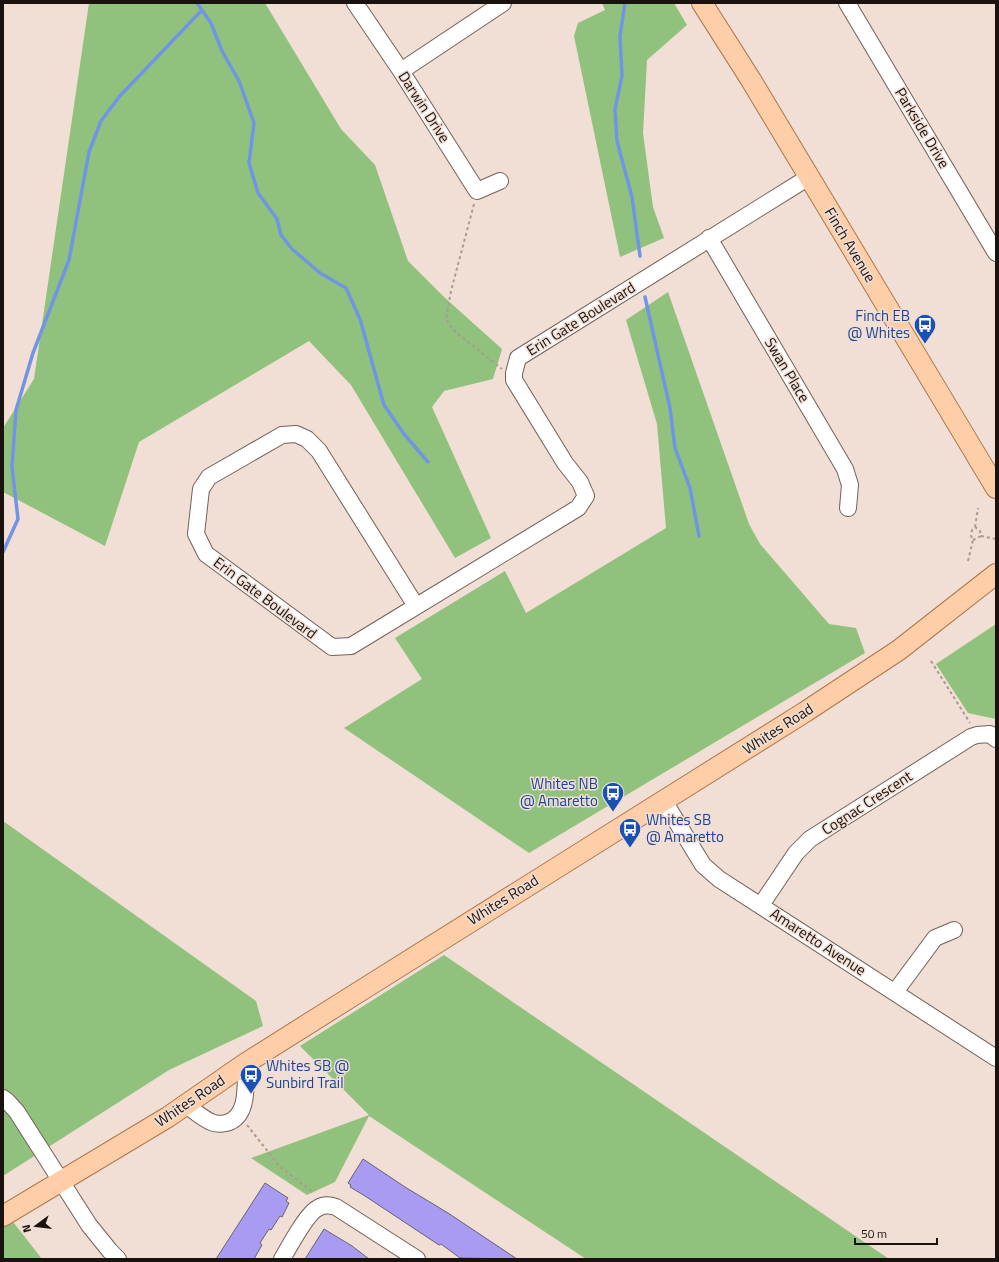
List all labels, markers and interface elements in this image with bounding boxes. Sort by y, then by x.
street label: Darwin Drive [393,66,456,147]
street label: Parkside Drive [889,83,956,172]
street label: Finch Avenue [819,203,882,287]
street label: Erin Gate Boulevard [522,276,640,361]
place label: Finch EB @ Whites [848,304,910,344]
bus stop icon: Finch EB @ Whites [912,312,938,345]
street label: Swan Place [759,333,816,407]
street label: Erin Gate Boulevard [209,551,322,644]
street label: Whites Road [738,697,818,760]
street label: Cognac Crescent [817,764,917,841]
place label: Whites NB @ Amaretto [520,772,598,812]
bus stop icon: Whites NB @ Amaretto [600,780,626,813]
place label: Whites SB @ Amaretto [646,808,724,848]
bus stop icon: Whites SB @ Amaretto [617,816,643,849]
street label: Whites Road [463,869,543,931]
street label: Amaretto Avenue [766,902,871,981]
place label: Whites SB @ Sunbird Trail [266,1054,349,1094]
bus stop icon: Whites SB @ Sunbird Trail [238,1062,264,1095]
street label: Whites Road [150,1069,229,1133]
north arrow [16,1206,56,1246]
scale bar [855,1220,937,1246]
text: N [18,1223,35,1234]
text: 50 m [861,1224,887,1243]

